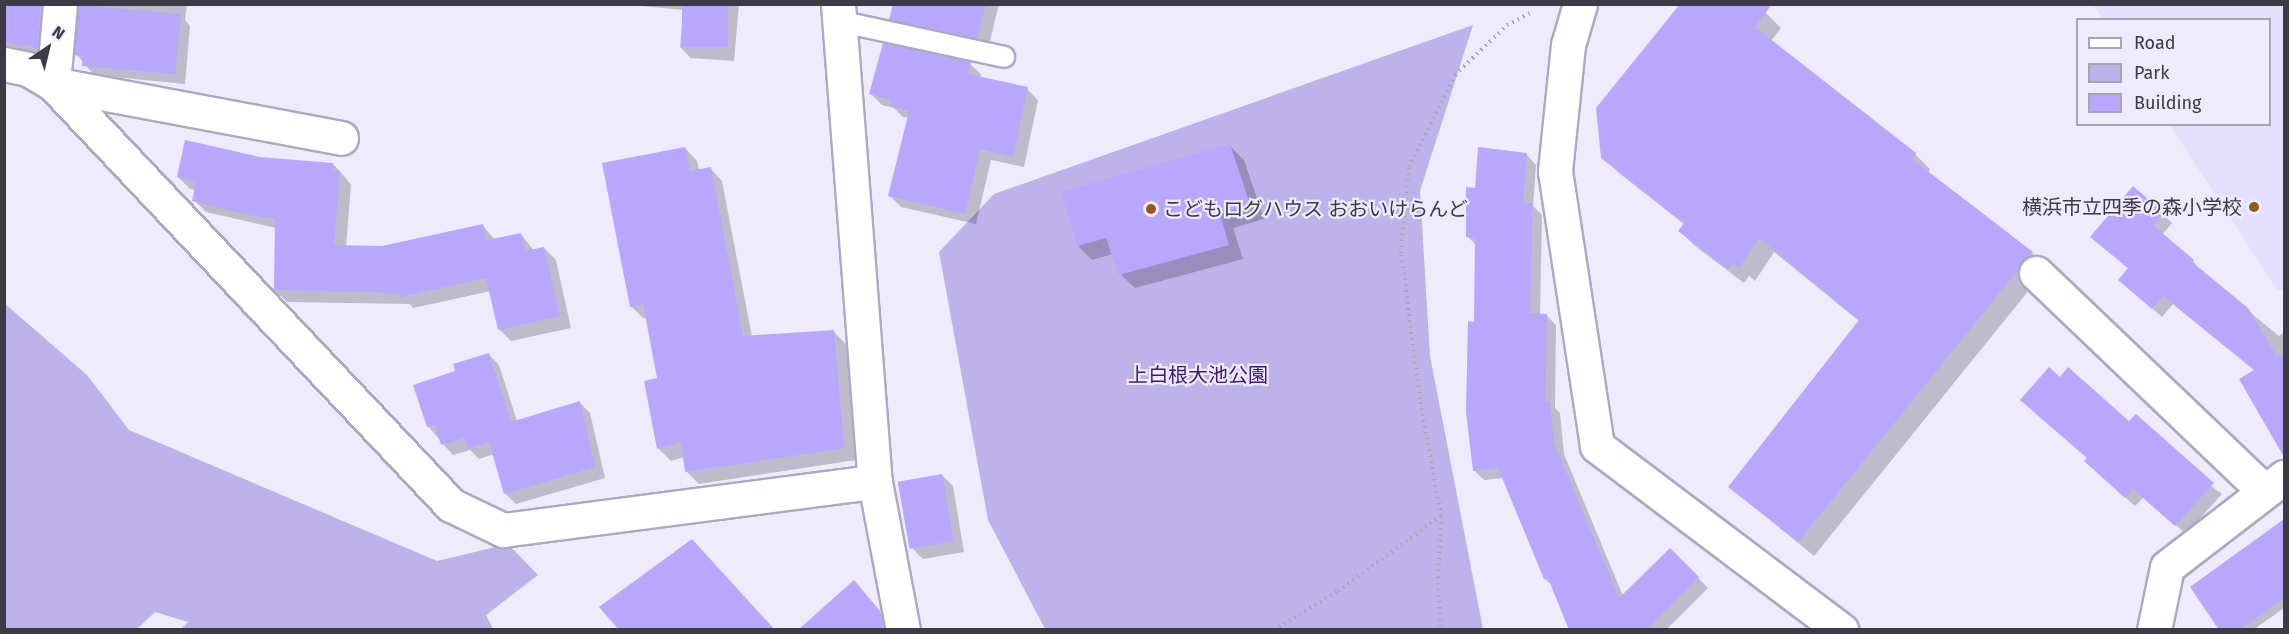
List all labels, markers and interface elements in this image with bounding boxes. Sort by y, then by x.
north arrow [18,18,78,78]
legend [2076,18,2271,126]
text: N [49,22,68,44]
text: Road [2134,32,2176,54]
text: Park [2134,62,2169,84]
text: Building [2134,92,2201,114]
place label: 横浜市立四季の森小学校 [2022,195,2242,219]
place label: こどもログハウス おおいけらんど [1163,197,1468,221]
marker: 横浜市立四季の森小学校 [2247,200,2261,214]
marker: こどもログハウス おおいけらんど [1144,202,1158,216]
park label: 上白根大池公園 [1128,363,1268,387]

